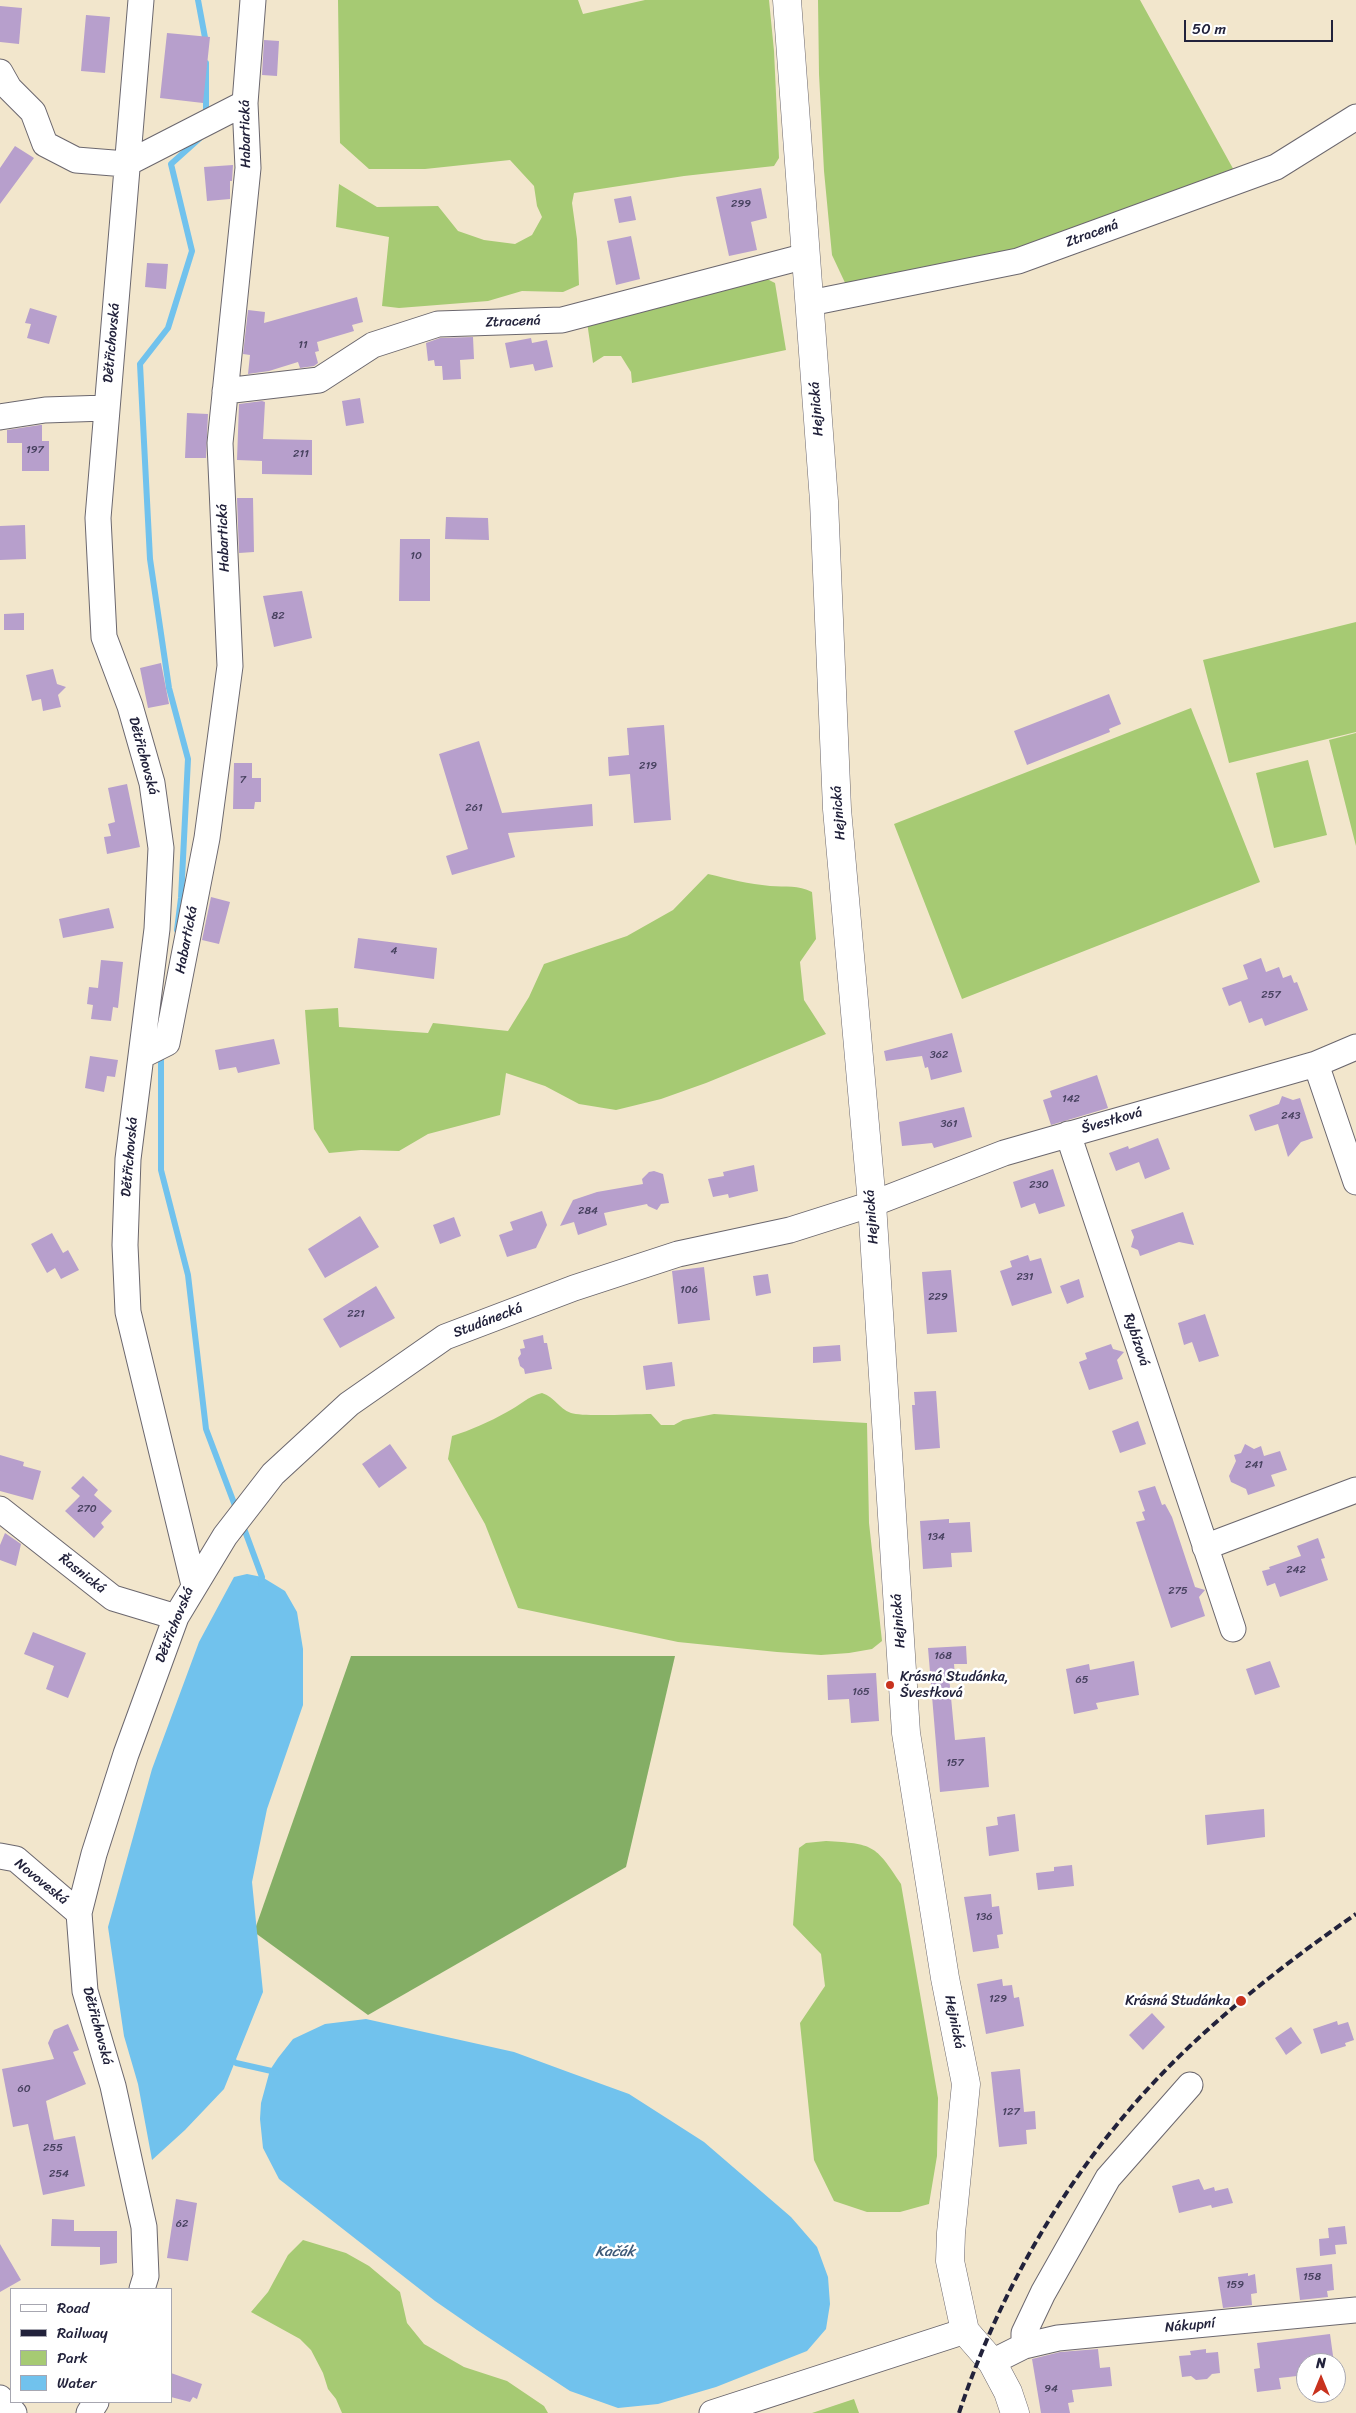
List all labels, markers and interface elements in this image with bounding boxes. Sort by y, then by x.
scale bar [1186,10,1335,42]
text: 50 m [1192,16,1226,42]
street label: Habartická [237,100,255,168]
house number: 299 [731,197,751,211]
street label: Ztracená [1063,217,1121,251]
street label: Dětřichovská [100,302,124,384]
street label: Ztracená [485,313,541,331]
house number: 11 [298,338,308,352]
street label: Hejnická [807,381,827,437]
house number: 197 [26,443,44,457]
house number: 211 [293,447,309,461]
street label: Habartická [214,504,234,572]
house number: 10 [410,549,422,563]
house number: 82 [272,609,284,623]
street label: Dětřichovská [125,715,161,797]
house number: 219 [639,759,657,773]
house number: 7 [240,773,246,787]
street label: Hejnická [829,785,849,841]
house number: 261 [465,801,483,815]
street label: Habartická [172,905,202,975]
house number: 4 [391,944,397,958]
house number: 257 [1261,988,1281,1002]
house number: 362 [930,1048,948,1062]
house number: 142 [1062,1092,1080,1106]
street label: Švestková [1080,1104,1144,1138]
house number: 243 [1281,1109,1301,1123]
street label: Dětřichovská [118,1116,142,1198]
house number: 361 [940,1117,958,1131]
house number: 230 [1029,1178,1049,1192]
street label: Hejnická [862,1189,882,1245]
house number: 284 [578,1204,598,1218]
house number: 231 [1016,1270,1034,1284]
house number: 106 [680,1283,698,1297]
house number: 229 [928,1290,948,1304]
street label: Studánecká [451,1300,525,1342]
house number: 221 [347,1307,365,1321]
street label: Rybízová [1120,1312,1152,1368]
house number: 241 [1245,1458,1263,1472]
house number: 270 [77,1502,97,1516]
house number: 134 [927,1530,945,1544]
street label: Řasnická [55,1551,109,1597]
house number: 242 [1286,1563,1306,1577]
house number: 275 [1168,1584,1188,1598]
street label: Dětřichovská [152,1585,198,1665]
street label: Hejnická [889,1593,909,1649]
house number: 168 [934,1649,952,1663]
place label: Krásná Studánka, Švestková [900,1669,1009,1701]
house number: 65 [1076,1673,1088,1687]
marker: Krásná Studánka, Švestková [884,1679,896,1691]
house number: 165 [852,1685,870,1699]
house number: 157 [946,1756,964,1770]
street label: Novoveská [11,1855,71,1909]
house number: 136 [975,1910,993,1924]
street label: Dětřichovská [79,1985,115,2067]
house number: 129 [989,1992,1007,2006]
place label: Krásná Studánka [1125,1993,1230,2009]
street label: Hejnická [941,1994,967,2050]
marker: Krásná Studánka [1234,1994,1248,2008]
house number: 60 [17,2082,31,2096]
house number: 127 [1002,2105,1020,2119]
house number: 255 [43,2141,63,2155]
house number: 254 [49,2167,69,2181]
house number: 62 [176,2217,188,2231]
water label: Kačák [595,2243,635,2261]
house number: 158 [1303,2270,1321,2284]
house number: 159 [1226,2278,1244,2292]
legend [10,2288,172,2403]
text: Road [57,2295,89,2321]
street label: Nákupní [1164,2315,1216,2337]
text: Railway [57,2320,108,2346]
text: Park [57,2345,88,2371]
text: N [1316,2351,1326,2376]
north arrow [1296,2353,1346,2403]
text: Water [57,2370,97,2396]
house number: 94 [1044,2382,1058,2396]

